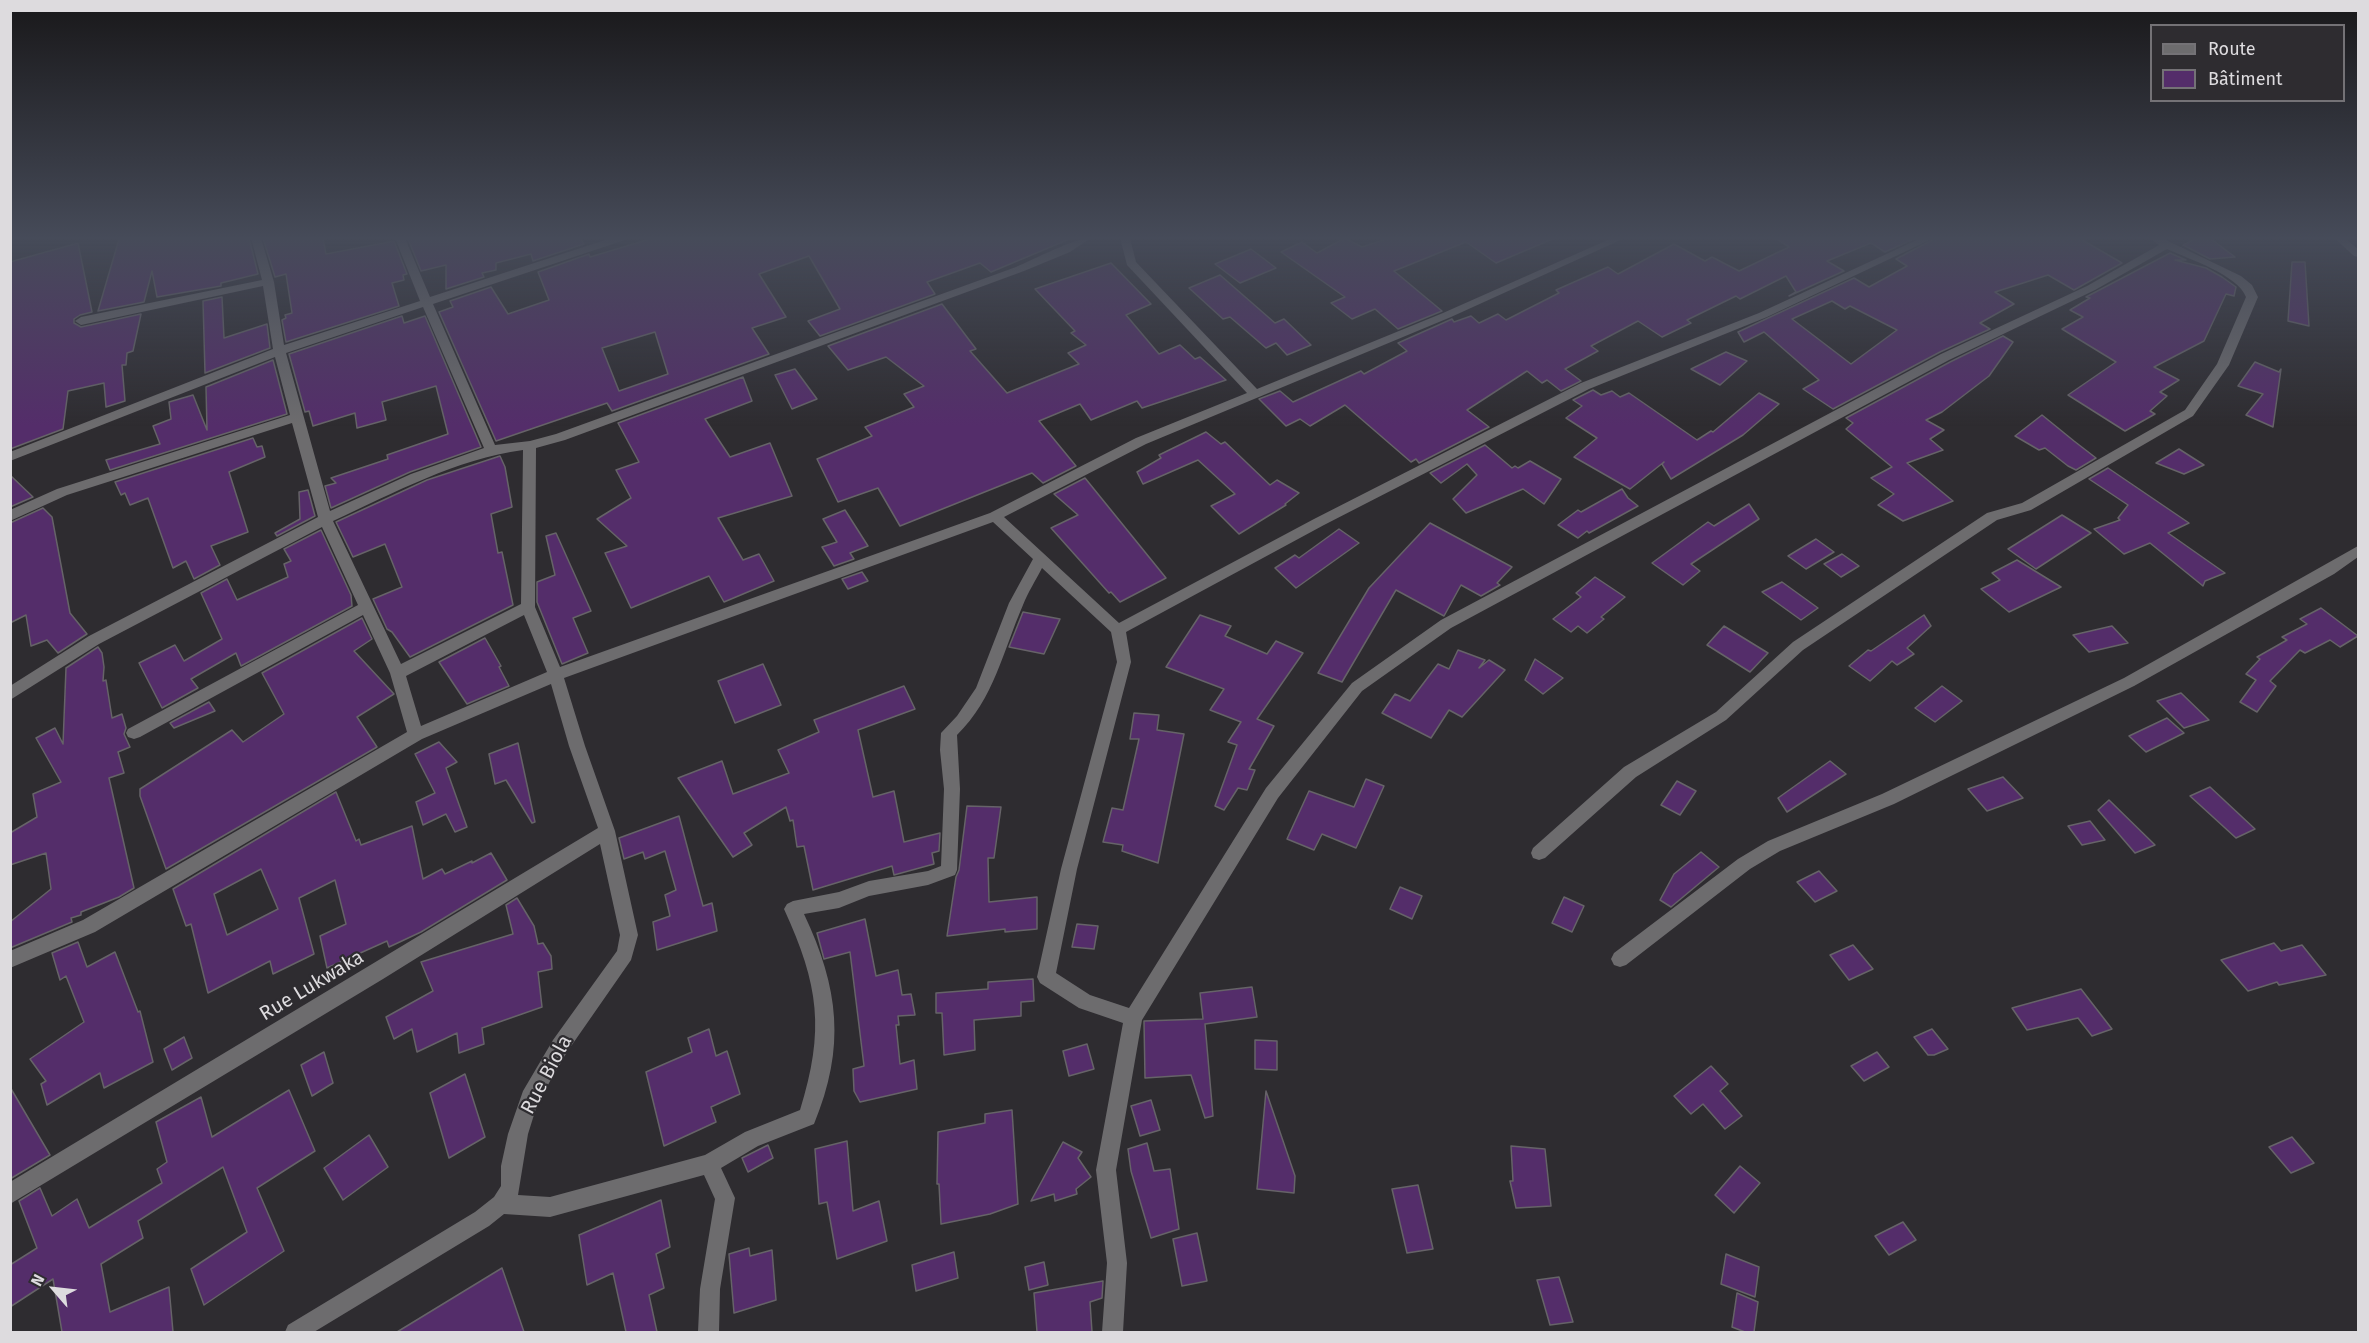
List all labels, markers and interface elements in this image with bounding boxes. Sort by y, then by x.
legend [2150,24,2345,102]
text: Route [2208,38,2256,60]
text: Bâtiment [2208,68,2283,90]
street label: Rue Lukwaka [256,946,368,1026]
street label: Rue Biola [516,1031,578,1119]
north arrow [24,1259,84,1319]
text: N [27,1271,49,1289]

